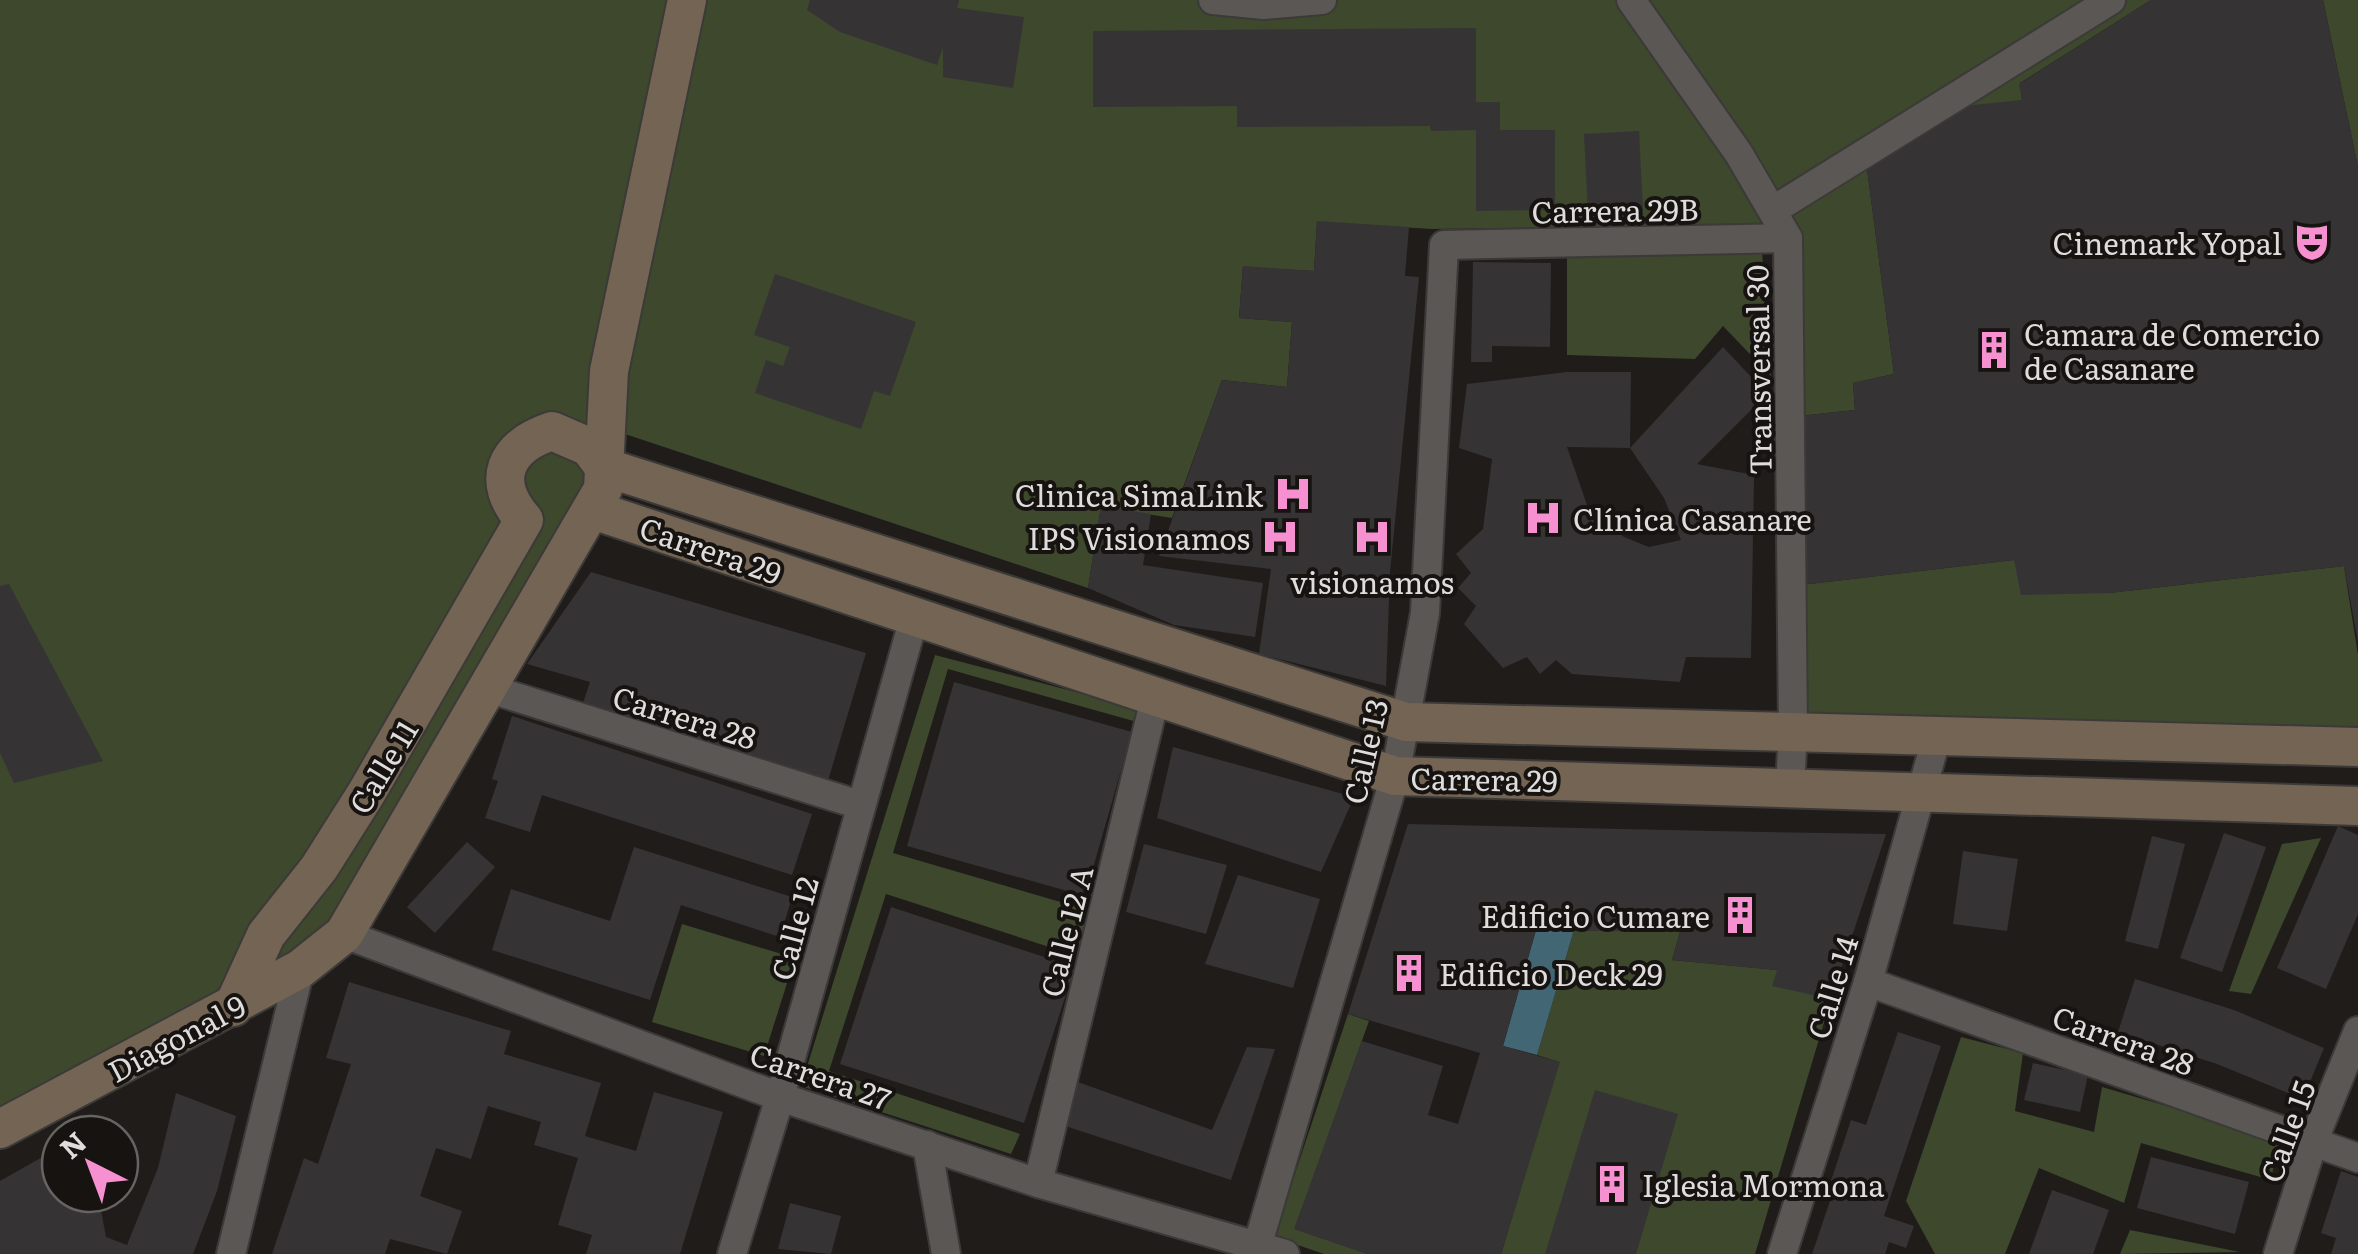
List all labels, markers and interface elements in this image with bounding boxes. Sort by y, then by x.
street label: Carrera 29B [1531,186,1699,232]
place label: Cinemark Yopal [2053,220,2282,264]
theatre icon: Cinemark Yopal [2291,221,2333,263]
street label: Transversal 30 [1733,265,1781,475]
place label: Camara de Comercio de Casanare [2024,311,2320,389]
building icon: Camara de Comercio de Casanare [1973,329,2015,371]
place label: Clinica SimaLink [1015,472,1264,516]
hospital icon: Clinica SimaLink [1272,473,1314,515]
place label: Clínica Casanare [1573,496,1812,540]
hospital icon: Clínica Casanare [1522,497,1564,539]
street label: Carrera 29 [634,504,788,594]
place label: IPS Visionamos [1028,515,1250,559]
hospital icon: IPS Visionamos [1259,516,1301,558]
hospital icon: visionamos [1351,516,1393,558]
place label: visionamos [1290,559,1454,603]
street label: Carrera 28 [608,673,762,759]
street label: Calle 13 [1331,694,1397,808]
street label: Calle 11 [337,711,427,821]
street label: Carrera 29 [1410,755,1558,801]
street label: Calle 12 A [1027,861,1103,1001]
street label: Calle 12 [758,871,828,985]
place label: Edificio Cumare [1481,893,1710,937]
building icon: Edificio Cumare [1719,894,1761,936]
street label: Calle 14 [1795,930,1867,1044]
place label: Edificio Deck 29 [1439,951,1663,995]
building icon: Edificio Deck 29 [1388,952,1430,994]
street label: Diagonal 9 [99,982,253,1092]
street label: Carrera 28 [2047,993,2201,1085]
street label: Carrera 27 [745,1030,897,1120]
street label: Calle 15 [2247,1074,2325,1188]
north arrow [40,1114,140,1214]
text: N [49,1120,95,1167]
place label: Iglesia Mormona [1642,1162,1885,1206]
building icon: Iglesia Mormona [1591,1163,1633,1205]

